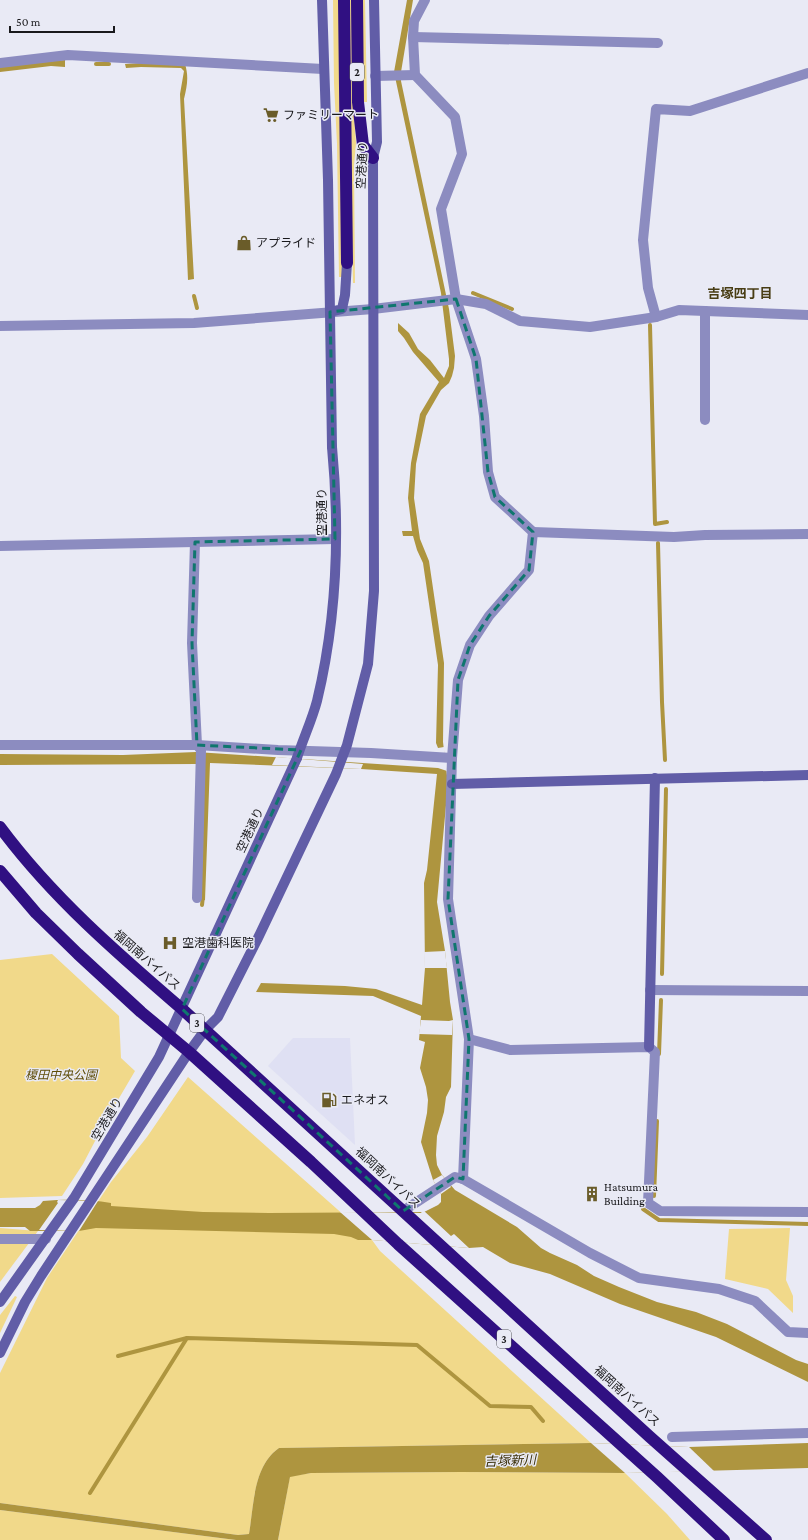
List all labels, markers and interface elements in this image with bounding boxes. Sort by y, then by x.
scale bar [10,8,114,34]
text: 50 m [16,15,41,29]
road number: 2 [350,63,364,81]
supermarket icon: ファミリーマート [262,106,280,124]
place label: ファミリーマート [283,108,379,122]
street label: 空港通り [354,141,370,189]
shop icon: アプライド [235,234,253,252]
place label: アプライド [256,236,316,250]
district label: 吉塚四丁目 [707,286,773,301]
street label: 空港通り [315,488,329,536]
street label: 空港通り [234,805,266,855]
street label: 福岡南バイパス [111,927,183,993]
hospital icon: 空港歯科医院 [161,934,179,952]
place label: 空港歯科医院 [182,936,254,950]
road number: 3 [190,1014,204,1032]
park label: 榎田中央公園 [25,1068,99,1082]
fuel station icon: エネオス [320,1091,338,1109]
place label: エネオス [341,1093,389,1107]
street label: 空港通り [89,1095,125,1143]
street label: 福岡南バイパス [353,1144,423,1212]
place label: Hatsumura Building [604,1180,658,1208]
building icon: Hatsumura Building [583,1185,601,1203]
road number: 3 [497,1330,511,1348]
street label: 福岡南バイパス [591,1363,663,1429]
water label: 吉塚新川 [484,1452,538,1469]

